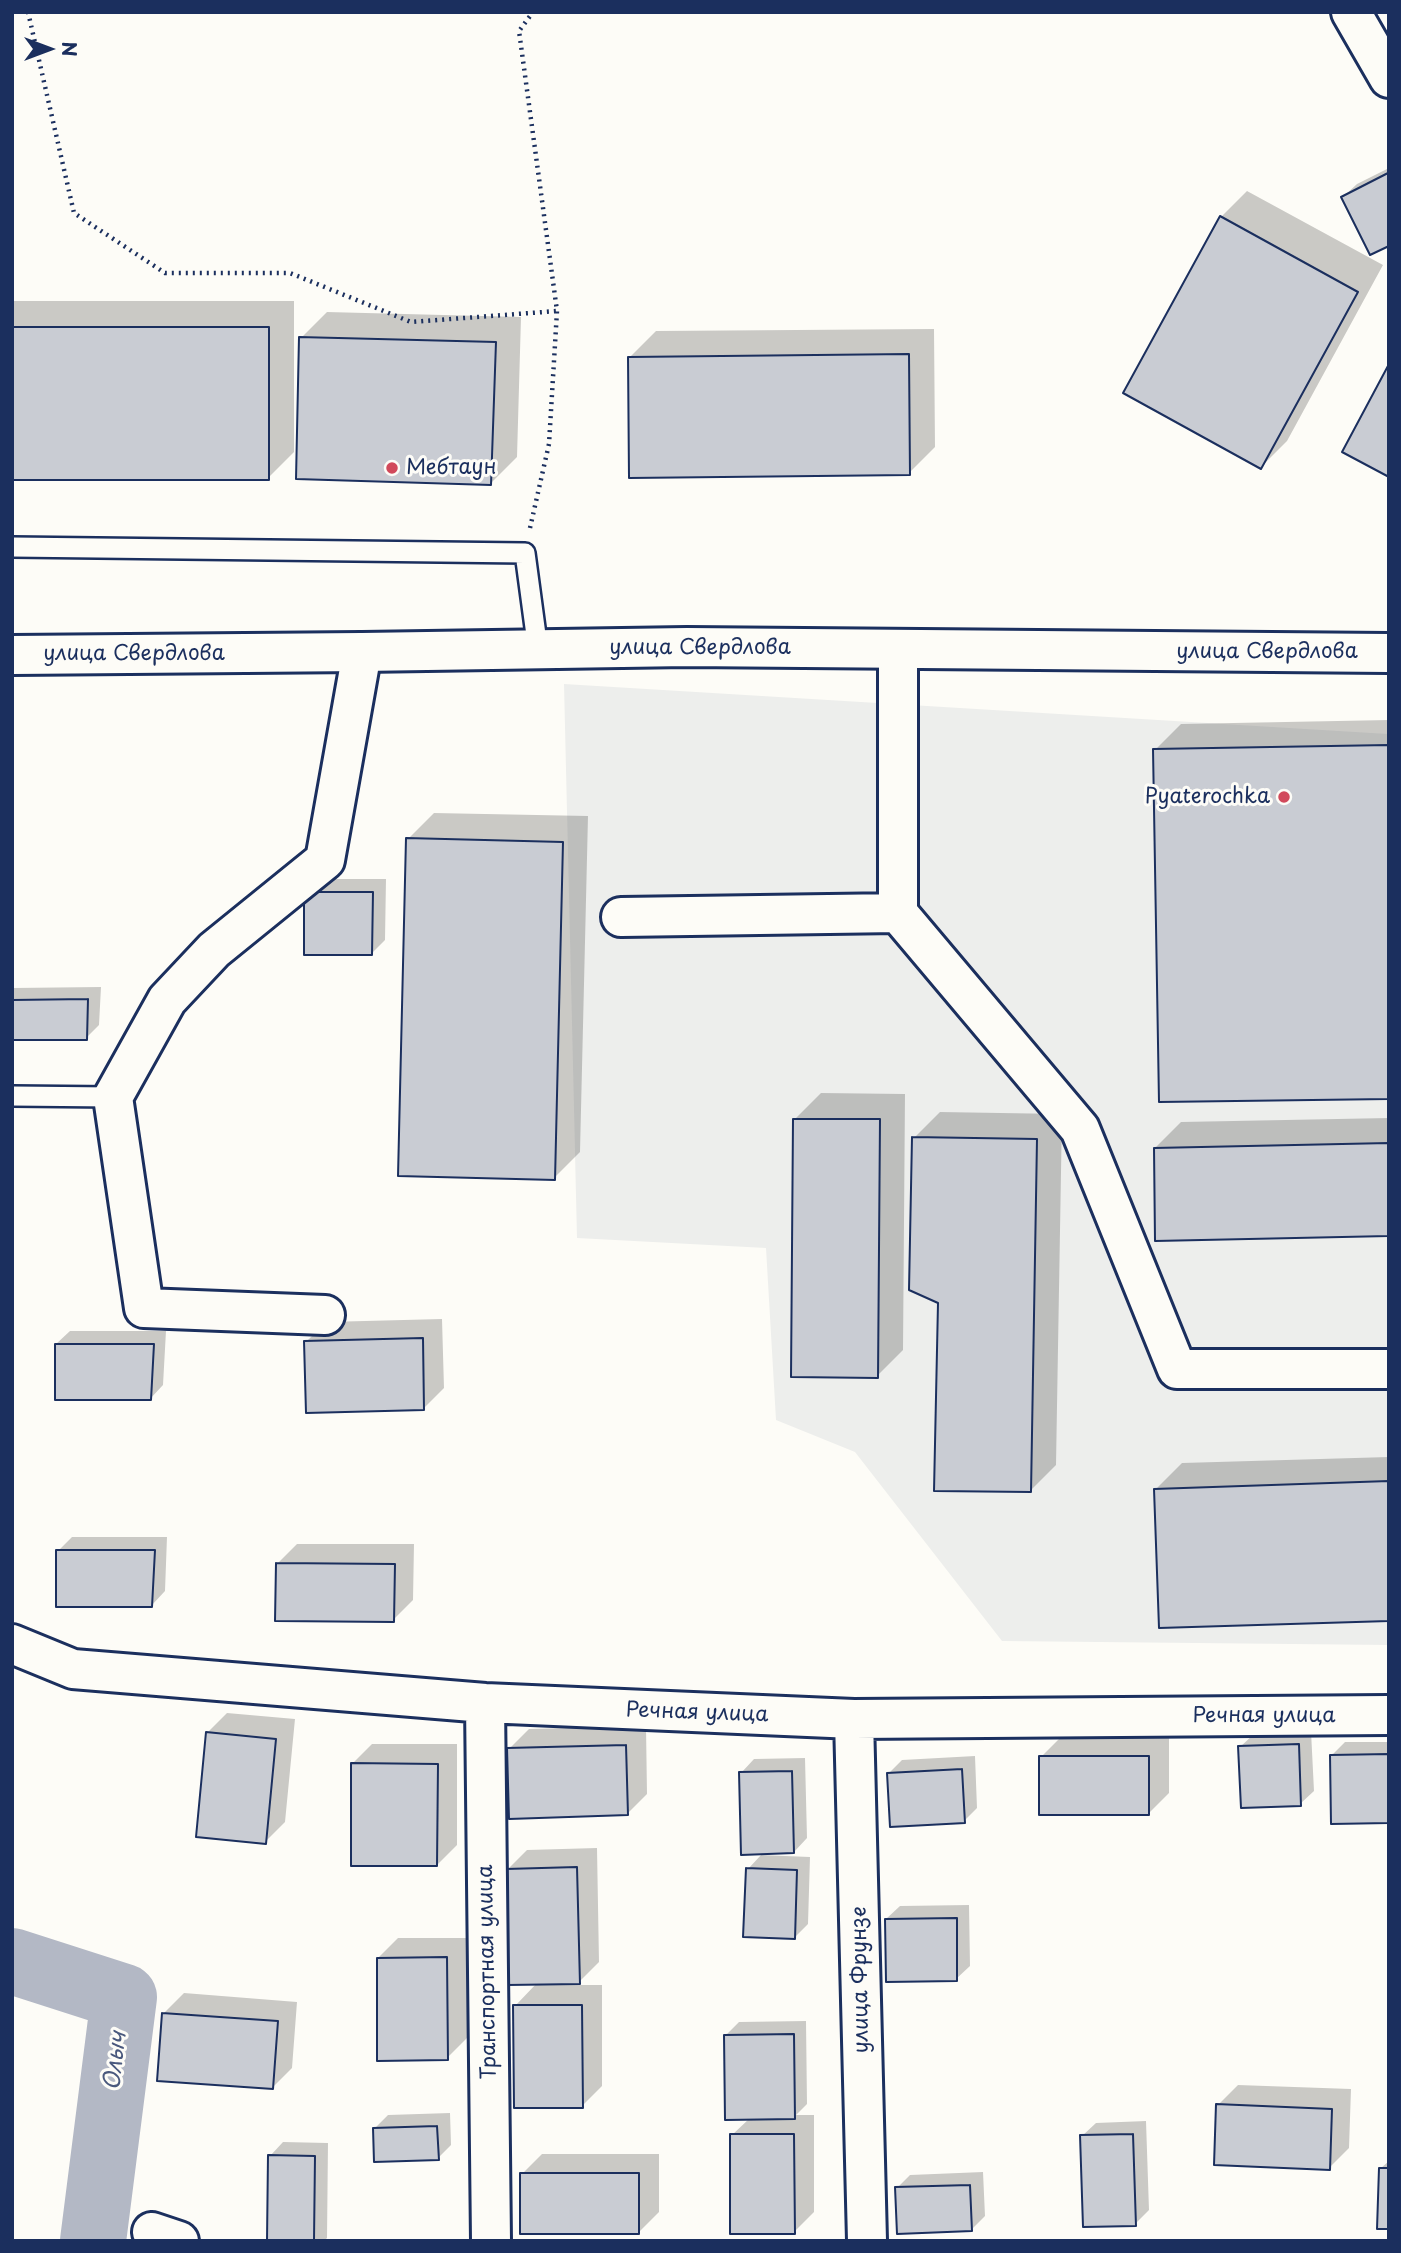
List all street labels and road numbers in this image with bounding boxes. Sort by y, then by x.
street label: улица Свердлова [609,635,791,661]
street label: улица Свердлова [1176,639,1358,665]
street label: улица Свердлова [43,641,225,667]
street label: Речная улица [625,1698,769,1728]
street label: Речная улица [1193,1703,1335,1729]
street label: Транспортная улица [474,1864,502,2080]
street label: улица Фрунзе [847,1906,875,2054]

